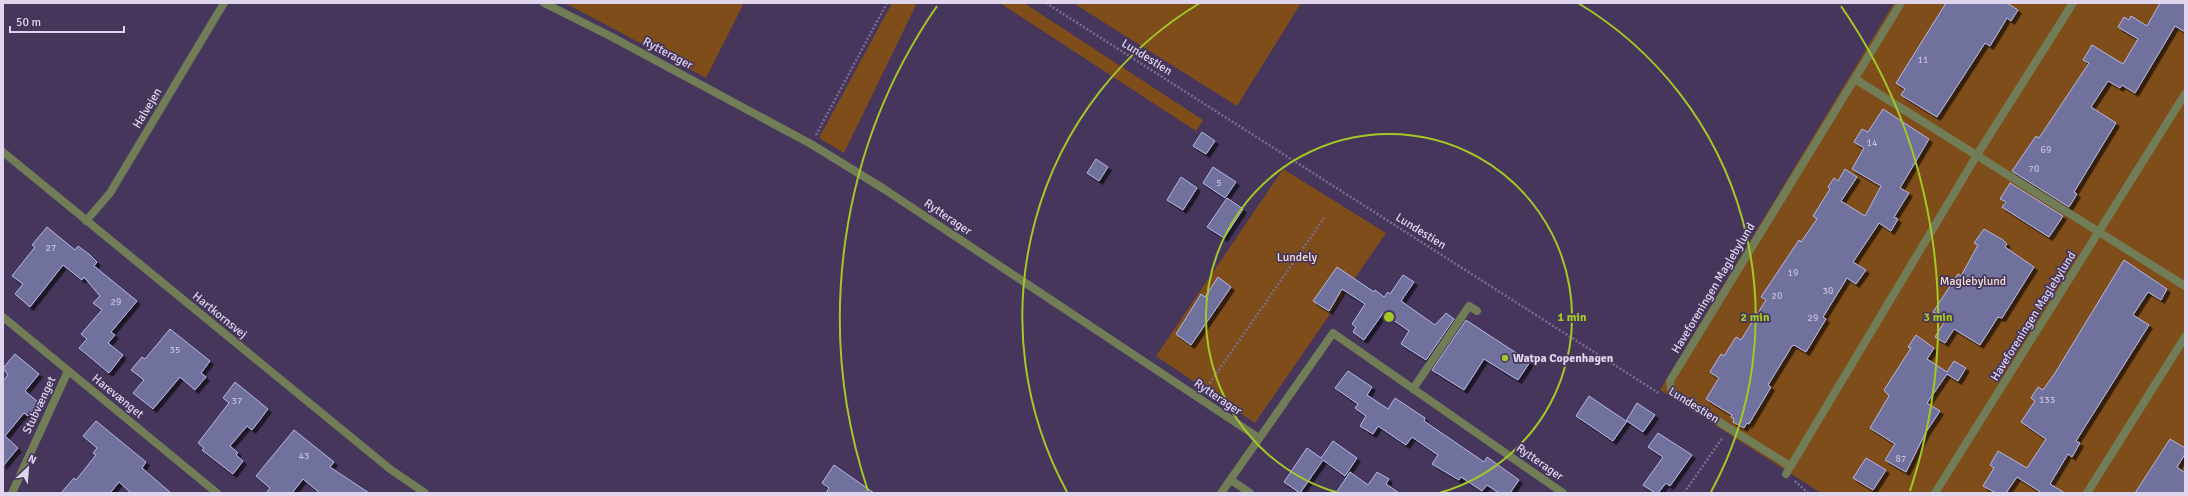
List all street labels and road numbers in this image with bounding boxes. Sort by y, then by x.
street label: Rytterager [640,34,696,73]
street label: Lundestien [1119,36,1175,79]
street label: Halvejen [129,85,165,131]
street label: Rytterager [921,196,975,239]
street label: Lundestien [1393,210,1449,253]
street label: Haveforeningen Maglebylund [1668,220,1758,356]
street label: Haveforeningen Maglebylund [1987,249,2079,384]
street label: Hartkornsvej [189,289,250,342]
street label: Harevænget [89,371,147,422]
street label: Stubvænget [20,374,59,436]
street label: Rytterager [1191,376,1245,419]
street label: Lundestien [1666,384,1722,427]
street label: Rytterager [1513,441,1567,484]

